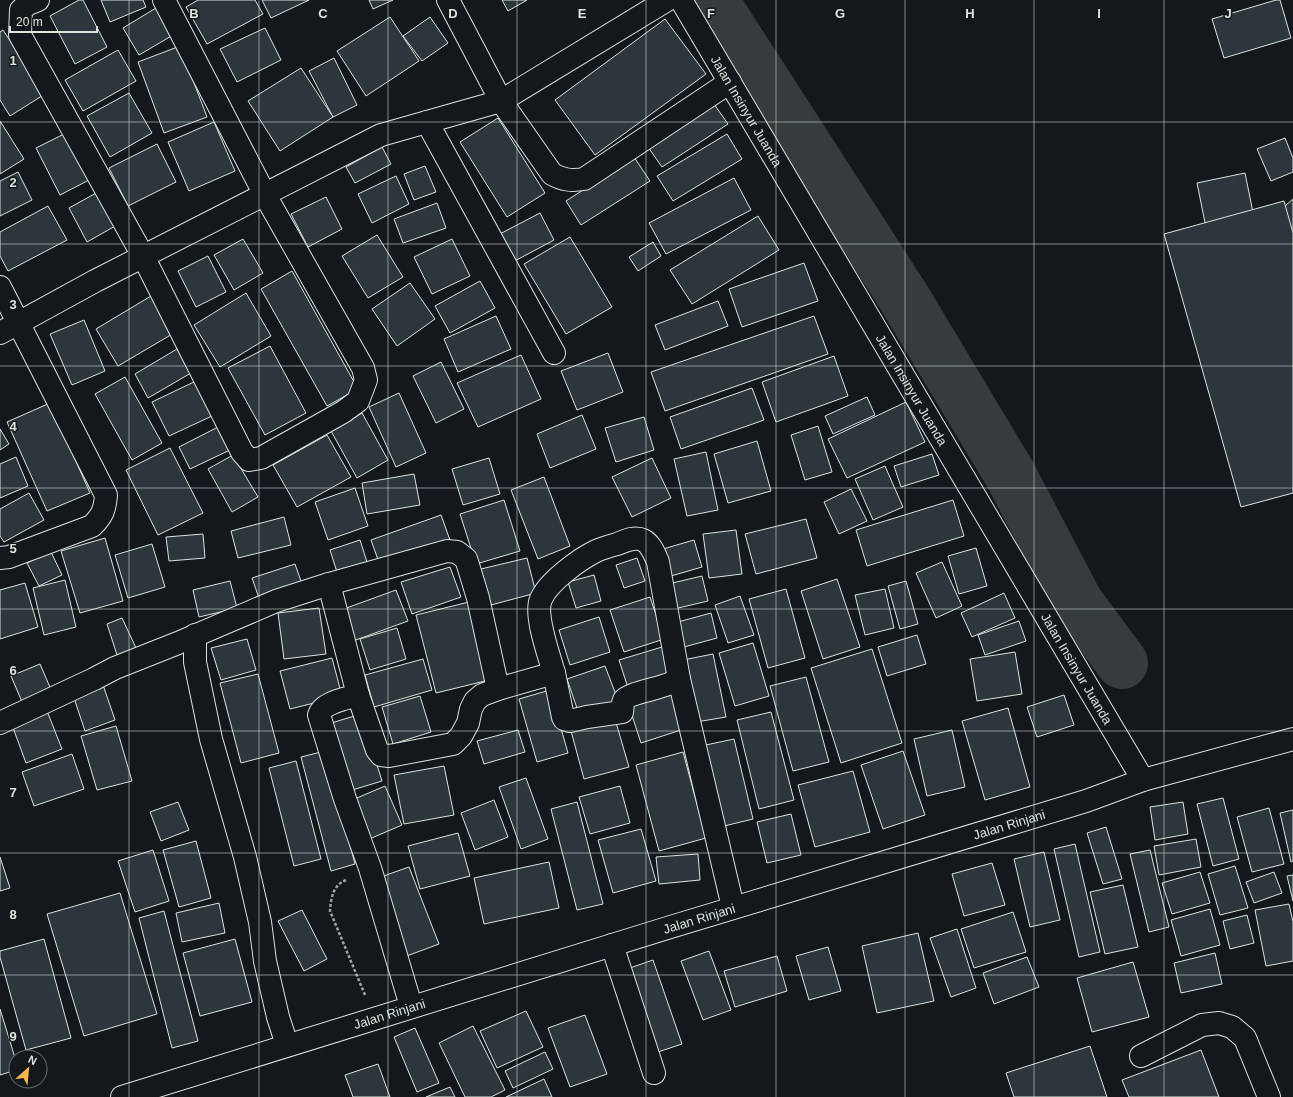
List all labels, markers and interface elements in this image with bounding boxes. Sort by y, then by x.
text: B [189,6,199,21]
text: C [318,6,328,21]
text: D [448,6,458,21]
text: E [578,6,587,21]
text: F [707,6,715,21]
text: G [835,6,845,21]
text: H [965,6,975,21]
text: I [1097,6,1101,21]
text: J [1224,6,1232,21]
scale bar [10,8,97,34]
text: 20 m [16,15,43,29]
text: 1 [9,53,17,68]
street label: Jalan Insinyur Juanda [708,53,785,170]
text: 2 [9,175,17,190]
text: 3 [9,297,17,312]
street label: Jalan Insinyur Juanda [873,332,951,449]
text: 4 [9,419,17,434]
text: 5 [9,541,17,556]
street label: Jalan Insinyur Juanda [1038,611,1116,728]
text: 6 [9,663,17,678]
text: 7 [9,785,17,800]
street label: Jalan Rinjani [971,807,1047,843]
street label: Jalan Rinjani [661,901,737,937]
text: 8 [9,907,17,922]
street label: Jalan Rinjani [352,996,427,1032]
text: 9 [9,1029,17,1044]
north arrow [8,1049,48,1089]
text: N [26,1053,39,1067]

